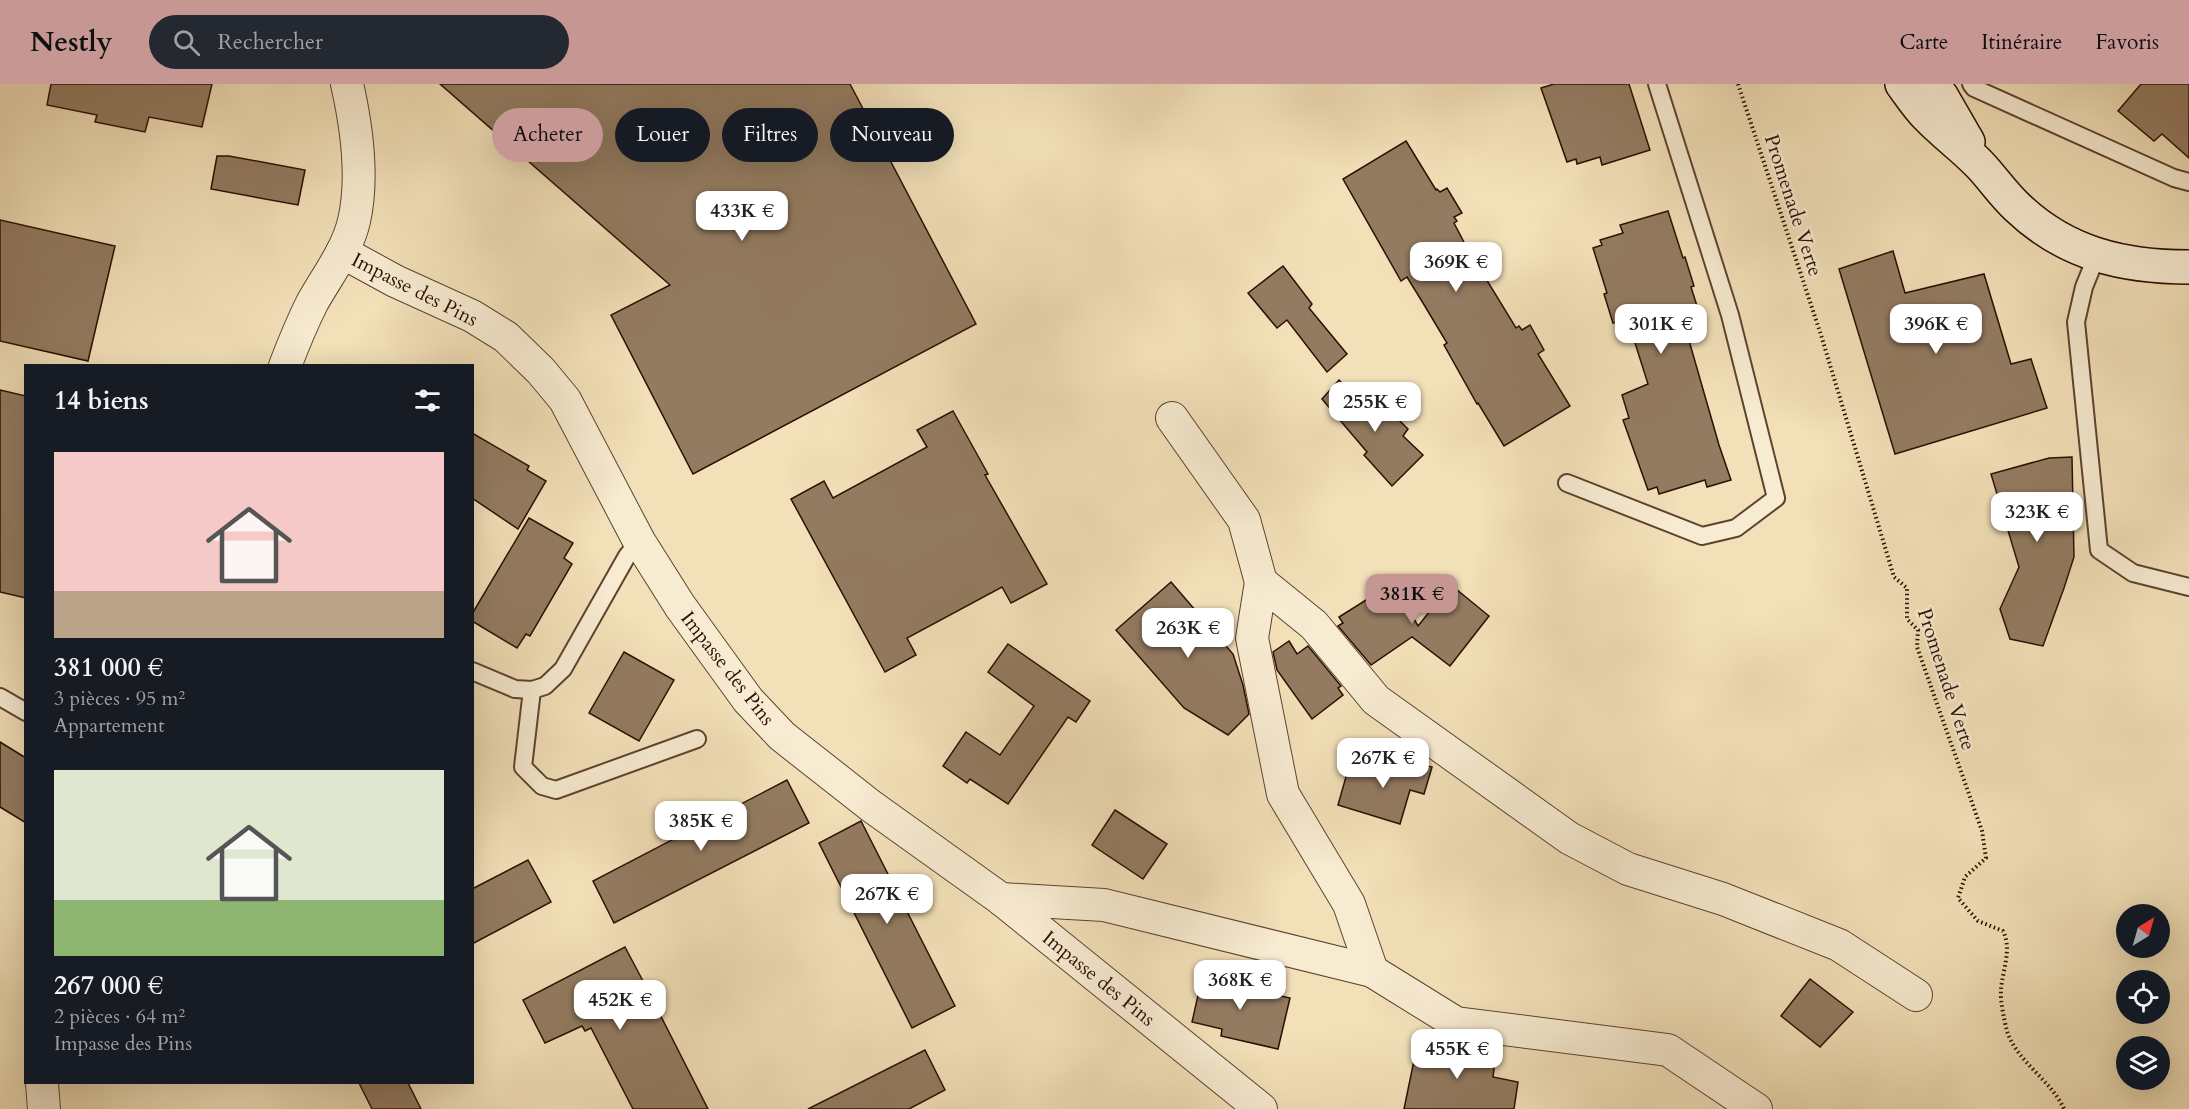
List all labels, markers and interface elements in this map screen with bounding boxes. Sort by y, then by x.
search box [149,15,569,69]
text: Nestly [30,23,113,61]
icon: search [170,26,203,59]
text: Rechercher [218,27,323,57]
text: Carte [1899,28,1948,57]
text: Itinéraire [1981,28,2062,57]
text: Favoris [2095,28,2159,57]
chip: Acheter [492,108,603,162]
chip: Louer [615,108,710,162]
chip: Filtres [722,108,818,162]
chip: Nouveau [830,108,954,162]
street label: Promenade Verte [1758,131,1829,279]
pin: 433K € [693,191,791,242]
text: 433K € [710,197,774,224]
pin: 369K € [1407,242,1505,293]
street label: Impasse des Pins [347,246,482,333]
text: 369K € [1424,248,1488,275]
pin: 301K € [1612,304,1710,355]
pin: 396K € [1887,304,1985,355]
text: 301K € [1629,310,1693,337]
text: 396K € [1904,310,1968,337]
pin: 255K € [1326,382,1424,433]
text: 14 biens [54,383,149,418]
icon: filters [411,384,444,417]
text: 255K € [1343,388,1407,415]
icon: home [195,491,303,599]
pin: 323K € [1988,492,2086,543]
text: 323K € [2005,498,2069,525]
pin: 381K € [1363,574,1461,625]
text: 381K € [1380,580,1444,607]
street label: Promenade Verte [1911,605,1982,753]
street label: Impasse des Pins [674,606,781,731]
pin: 263K € [1139,608,1237,659]
text: 263K € [1156,614,1220,641]
text: 381 000 € [54,650,163,685]
text: 3 pièces · 95 m² [54,685,185,712]
text: Appartement [54,712,165,739]
pin: 267K € [1334,738,1432,789]
text: 267K € [1351,744,1415,771]
pin: 385K € [652,801,750,852]
text: 385K € [669,807,733,834]
icon: home [195,809,303,917]
pin: 267K € [838,874,936,925]
text: 267K € [855,880,919,907]
north arrow [2116,904,2170,958]
map controls [2116,904,2170,1090]
street label: Impasse des Pins [1037,924,1161,1032]
pin: 368K € [1191,960,1289,1011]
text: 368K € [1208,966,1272,993]
text: 267 000 € [54,968,163,1003]
button: locate [2116,970,2170,1024]
pin: 452K € [571,980,669,1031]
text: 452K € [588,986,652,1013]
text: 2 pièces · 64 m² [54,1003,185,1030]
pin: 455K € [1408,1029,1506,1080]
text: Impasse des Pins [54,1030,192,1057]
text: 455K € [1425,1035,1489,1062]
button: layers [2116,1036,2170,1090]

